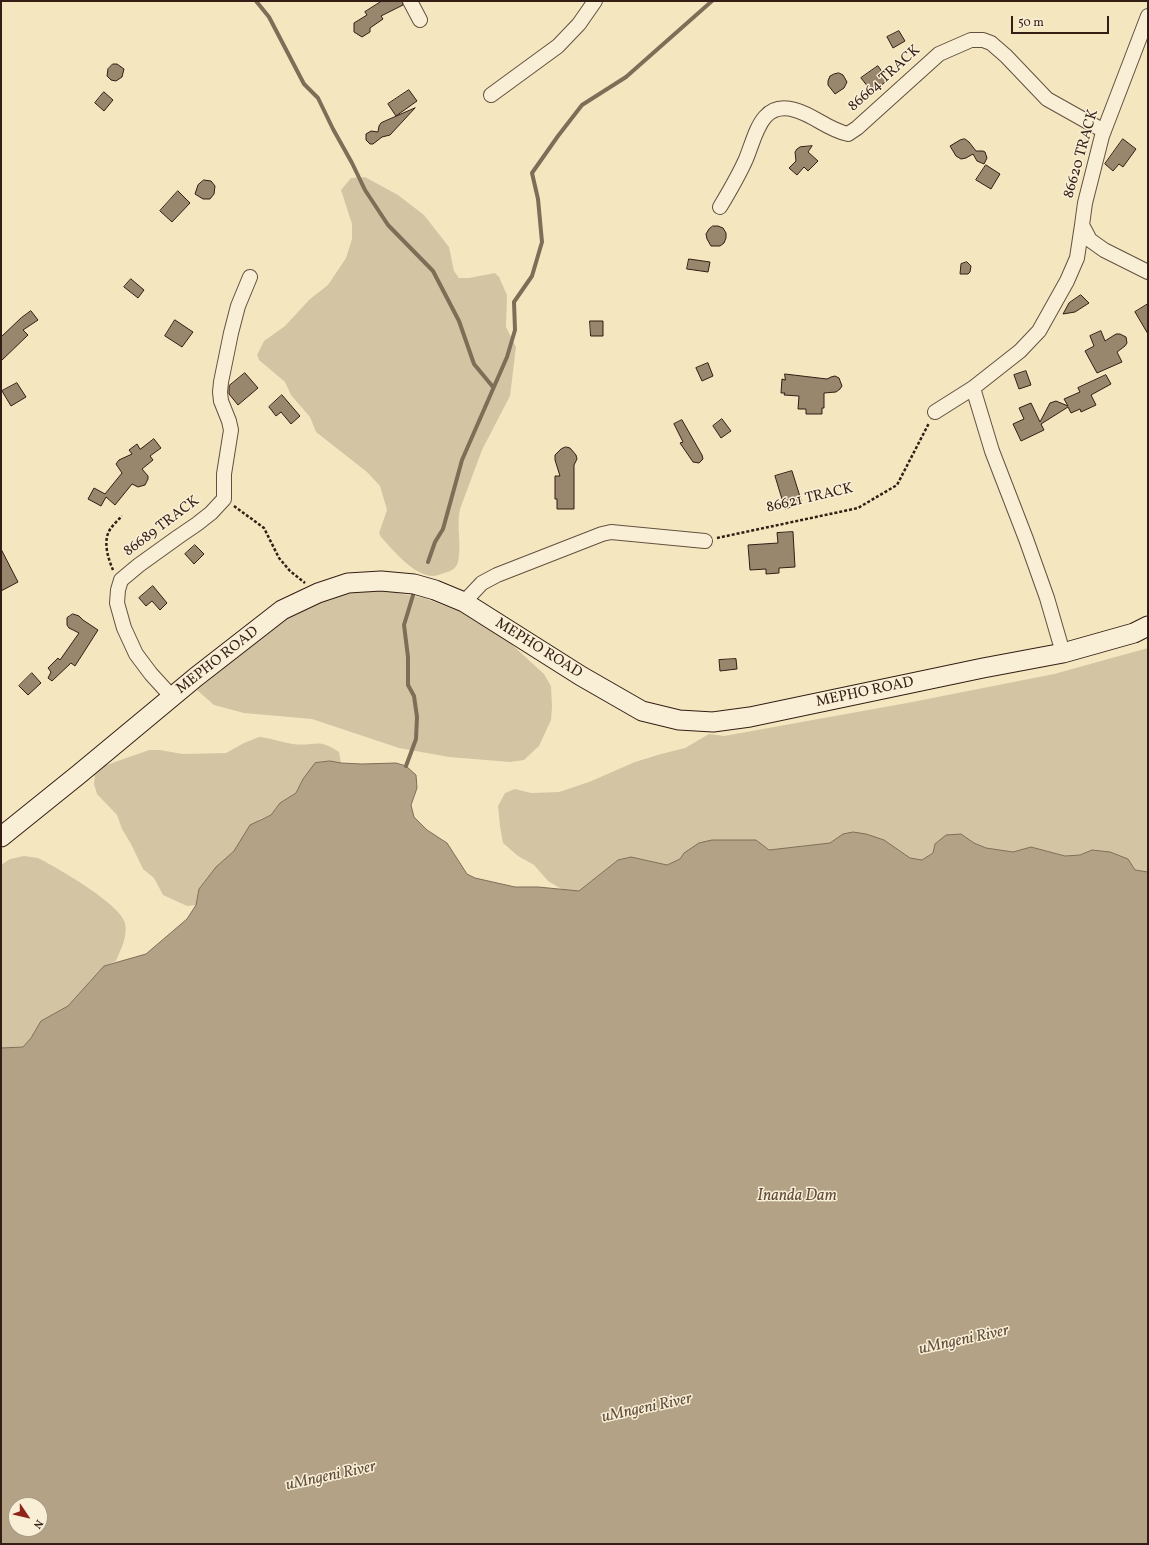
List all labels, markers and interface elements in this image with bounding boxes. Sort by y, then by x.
scale bar [1013,8,1111,34]
text: 50 m [1018,15,1044,31]
street label: 86664 TRACK [845,42,925,116]
street label: 86620 TRACK [1061,107,1103,201]
street label: 86621 TRACK [765,480,855,518]
street label: 86689 TRACK [121,493,203,561]
street label: MEPHO ROAD [491,615,585,683]
street label: MEPHO ROAD [173,623,263,699]
street label: MEPHO ROAD [815,674,915,712]
water label: Inanda Dam [757,1187,837,1207]
water label: uMngeni River [917,1322,1011,1360]
water label: uMngeni River [600,1390,694,1428]
water label: uMngeni River [284,1458,378,1496]
north arrow [8,1497,48,1537]
text: N [29,1516,46,1531]

